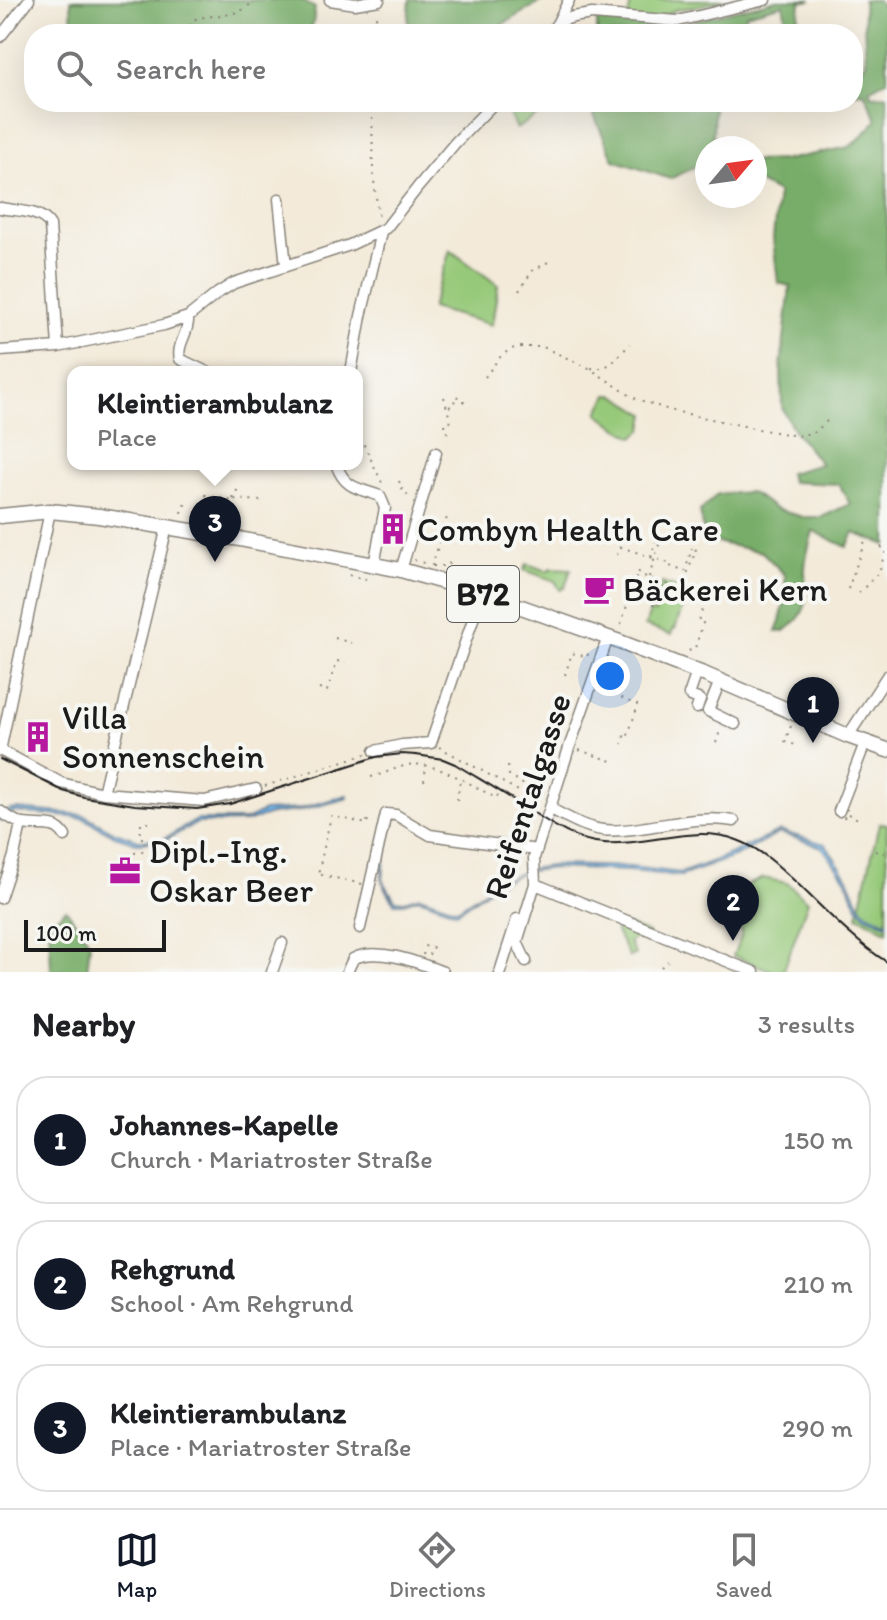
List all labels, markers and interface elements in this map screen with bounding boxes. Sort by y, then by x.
search box [24,24,863,112]
icon: search [52,46,96,90]
text: Search here [116,50,266,87]
north arrow [695,136,767,208]
popup [67,366,363,470]
text: Kleintierambulanz [97,384,333,421]
text: Place [97,421,157,453]
pin: 3 [189,496,241,562]
place label: Combyn Health Care [417,509,719,550]
building icon: Combyn Health Care [376,512,410,546]
road number: B72 [447,566,519,622]
place label: Bäckerei Kern [623,569,827,610]
cafe icon: Bäckerei Kern [582,572,616,606]
your location [590,656,630,696]
pin: 1 [787,677,839,743]
street label: Reifentalgasse [475,688,580,904]
place label: Villa Sonnenschein [62,697,264,777]
building icon: Villa Sonnenschein [21,720,55,754]
place label: Dipl.-Ing. Oskar Beer [149,831,313,911]
office icon: Dipl.-Ing. Oskar Beer [108,854,142,888]
pin: 2 [707,875,759,941]
scale bar [24,916,166,952]
text: 100 m [36,920,97,947]
text: Nearby [32,1004,135,1045]
text: 3 results [758,1008,855,1040]
text: Johannes-Kapelle [110,1106,338,1143]
text: 1 [54,1124,66,1156]
text: 150 m [784,1124,853,1156]
text: Church · Mariatroster Straße [110,1143,433,1175]
text: Rehgrund [110,1250,235,1287]
text: 2 [53,1268,67,1300]
text: 210 m [784,1268,853,1300]
text: School · Am Rehgrund [110,1287,353,1319]
text: Kleintierambulanz [110,1394,346,1431]
text: 3 [53,1412,67,1444]
text: 290 m [782,1412,853,1444]
text: Place · Mariatroster Straße [110,1431,412,1463]
tab: Map [115,1528,159,1603]
tab: Directions [389,1528,486,1603]
tab: Saved [716,1528,772,1603]

